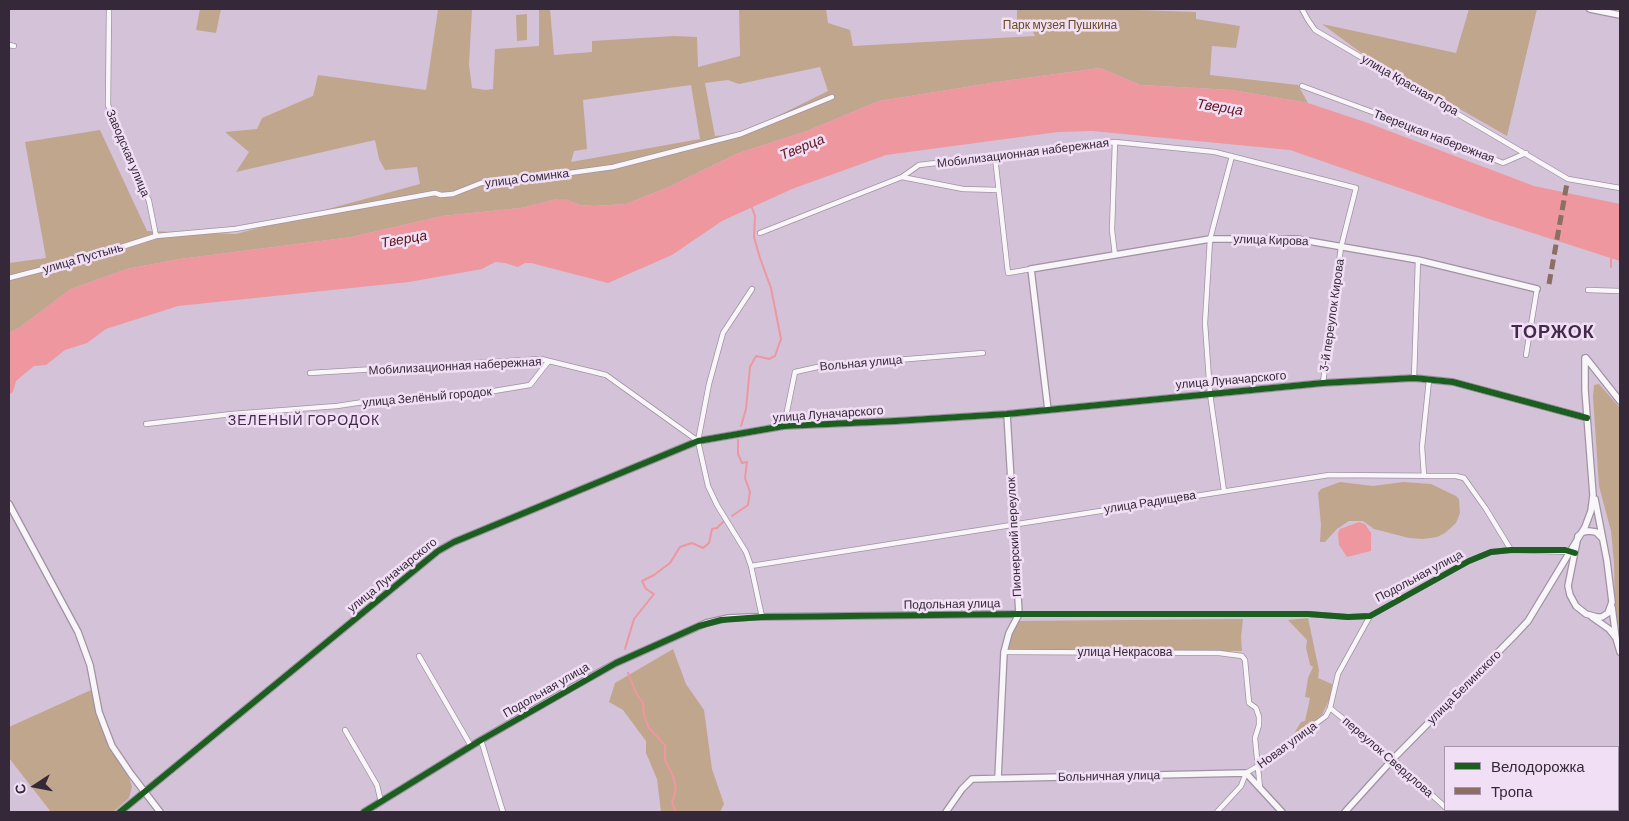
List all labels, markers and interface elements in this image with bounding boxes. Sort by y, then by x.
park label: Парк музея Пушкина [1003,18,1117,32]
street label: улица Красная Гора [1359,51,1461,119]
water label: Тверца [1196,95,1244,119]
street label: Тверецкая набережная [1371,106,1497,166]
street label: Заводская улица [103,107,153,199]
water label: Тверца [777,130,827,164]
street label: Мобилизационная набережная [936,135,1110,171]
street label: улица Соминка [484,166,570,190]
water label: Тверца [380,227,428,251]
street label: улица Кирова [1233,231,1309,249]
street label: улица Пустынь [41,240,125,276]
street label: 3-й переулок Кирова [1317,258,1347,372]
district label: ТОРЖОК [1511,321,1595,343]
street label: Вольная улица [819,352,903,374]
street label: Мобилизационная набережная [368,354,542,378]
street label: улица Луначарского [1175,368,1287,392]
street label: улица Зелёный городок [362,384,492,410]
street label: улица Луначарского [772,403,884,425]
district label: ЗЕЛЕНЫЙ ГОРОДОК [226,412,382,428]
street label: Пионерский переулок [1004,477,1024,597]
street label: улица Радищева [1103,488,1197,516]
street label: улица Луначарского [344,535,440,615]
street label: Подольная улица [1373,547,1465,605]
street label: Подольная улица [903,596,1001,612]
street label: улица Некрасова [1077,645,1173,659]
street label: улица Белинского [1424,647,1504,727]
street label: Подольная улица [500,660,592,720]
street label: переулок Свердлова [1340,714,1436,800]
street label: Новая улица [1254,719,1320,771]
legend [1444,746,1619,811]
text: Велодорожка [1491,757,1585,775]
north arrow [10,761,60,811]
street label: Больничная улица [1058,768,1160,784]
text: С [10,782,29,796]
text: Тропа [1491,782,1532,800]

